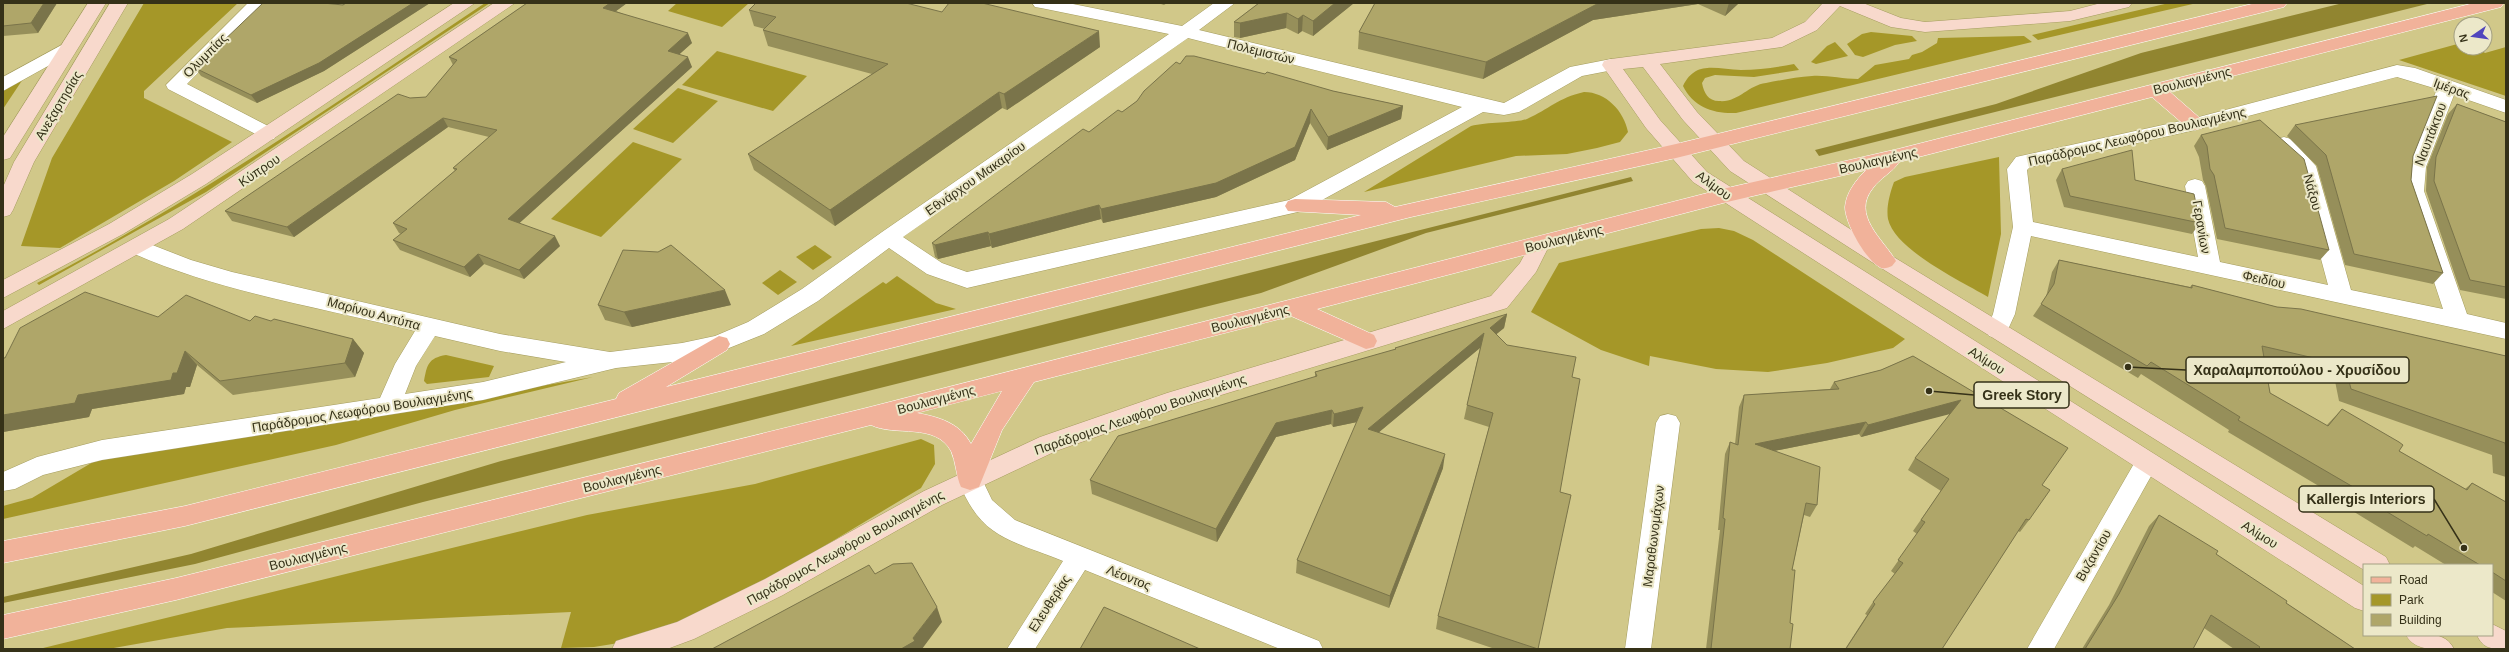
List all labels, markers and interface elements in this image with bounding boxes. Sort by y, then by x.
north arrow [2453,16,2493,56]
street label: Ολυμπίας [180,30,231,81]
text: N [2457,33,2470,43]
street label: Πολεμιστών [1226,36,1296,67]
street label: Βουλιαγμένης [2152,64,2233,97]
street label: Ανεξαρτησίας [32,68,85,143]
street label: Ιμέρας [2431,75,2472,102]
street label: Ναυπάκτου [2412,101,2449,168]
street label: Παράδρομος Λεωφόρου Βουλιαγμένης [2027,104,2247,169]
street label: Εθνάρχου Μακαρίου [922,138,1028,219]
street label: Βουλιαγμένης [1838,144,1919,177]
street label: Κύπρου [236,151,283,190]
street label: Αλίμου [1693,168,1734,203]
street label: Νάξου [2300,172,2325,212]
street label: Γερανίων [2189,199,2214,255]
street label: Βουλιαγμένης [1524,222,1605,255]
street label: Φειδίου [2241,268,2287,291]
street label: Μαρίνου Αντύπα [326,294,423,333]
street label: Βουλιαγμένης [1210,302,1291,335]
street label: Αλίμου [1966,343,2008,377]
callout: Χαραλαμποπούλου - Χρυσίδου [2186,357,2409,383]
text: Χαραλαμποπούλου - Χρυσίδου [2193,362,2401,378]
street label: Παράδρομος Λεωφόρου Βουλιαγμένης [1032,371,1248,458]
street label: Βουλιαγμένης [896,382,977,417]
callout: Greek Story [1974,382,2069,408]
street label: Παράδρομος Λεωφόρου Βουλιαγμένης [251,386,473,435]
text: Greek Story [1982,387,2062,403]
street label: Βουλιαγμένης [582,462,663,495]
street label: Μαραθωνομάχων [1640,484,1667,588]
callout: Kallergis Interiors [2299,486,2434,512]
street label: Παράδρομος Λεωφόρου Βουλιαγμένης [744,487,946,608]
text: Kallergis Interiors [2306,491,2426,507]
street label: Αλίμου [2239,517,2281,551]
street label: Βυζαντίου [2073,527,2114,584]
street label: Βουλιαγμένης [268,540,349,573]
street label: Λέοντος [1104,562,1153,593]
legend [2363,564,2493,636]
street label: Ελευθερίας [1025,572,1073,635]
text: Road [2399,573,2428,587]
text: Park [2399,593,2425,607]
text: Building [2399,613,2442,627]

